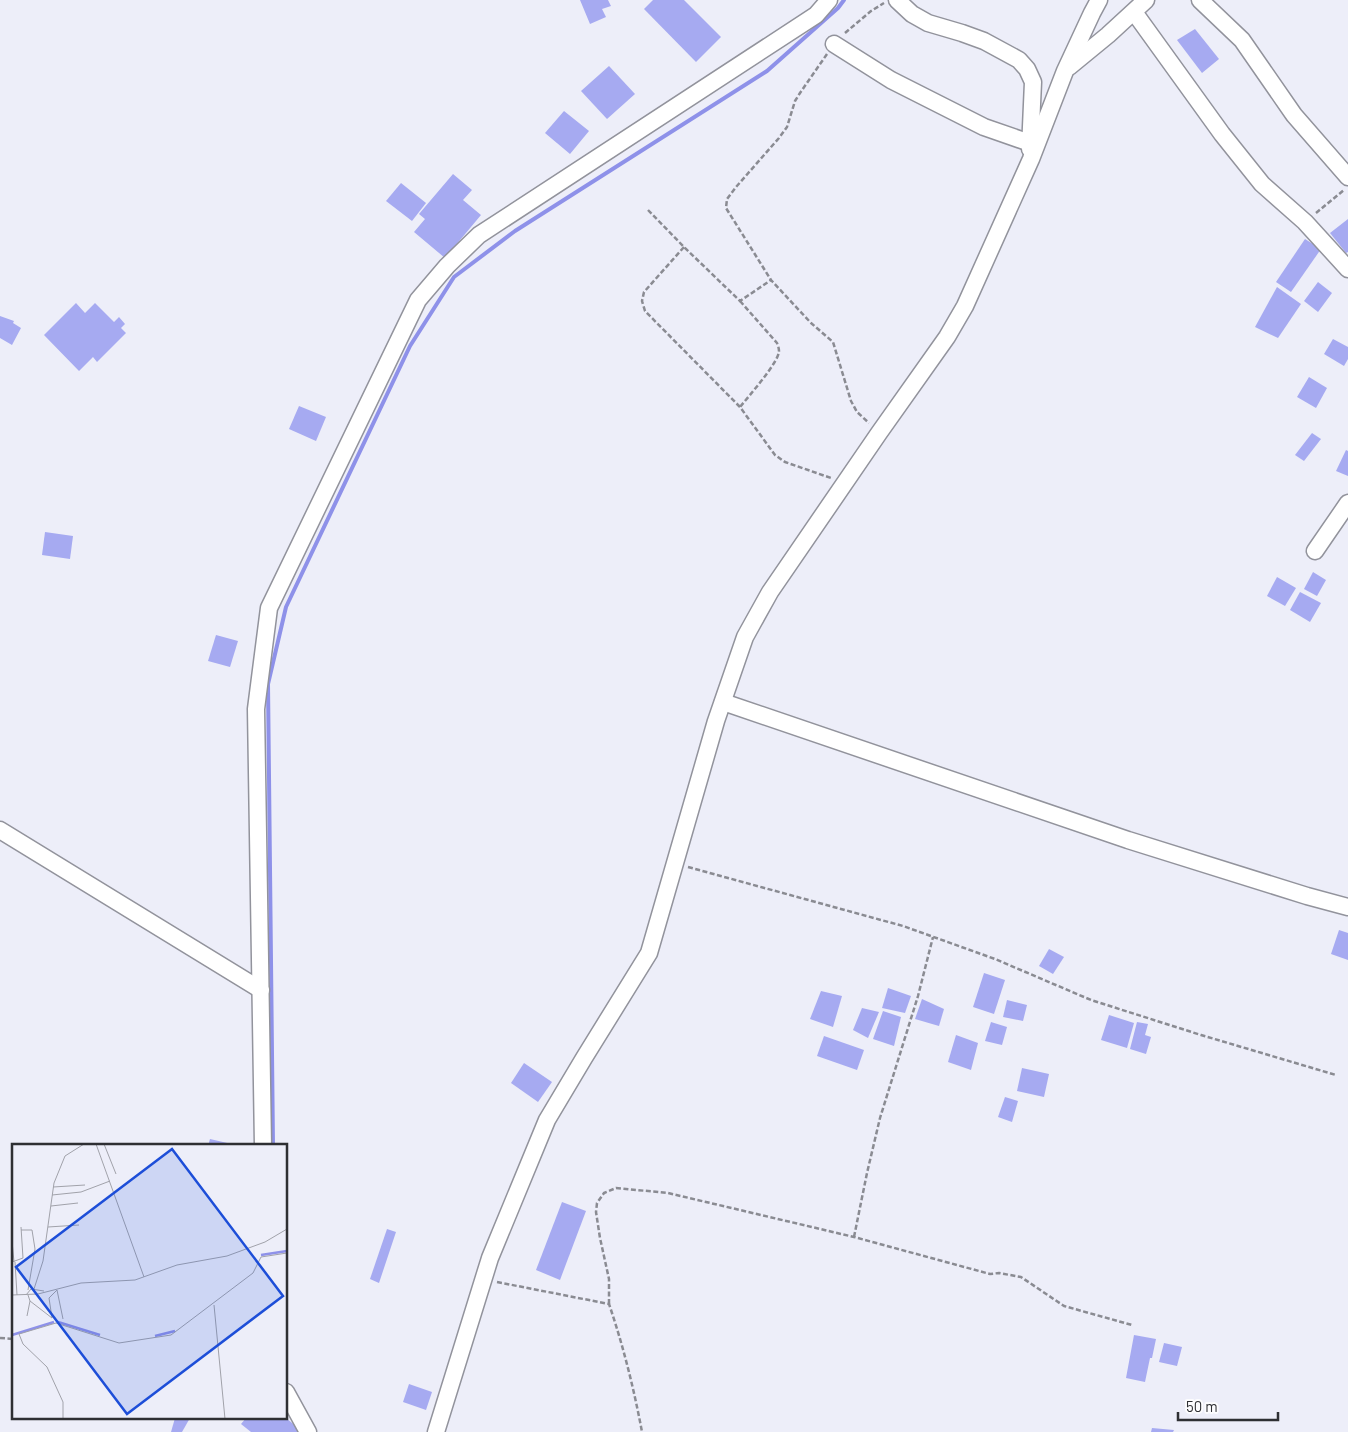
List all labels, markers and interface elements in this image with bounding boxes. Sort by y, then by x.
inset map [12,1144,288,1420]
scale bar [1178,1390,1278,1422]
text: 50 m [1186,1397,1218,1415]

